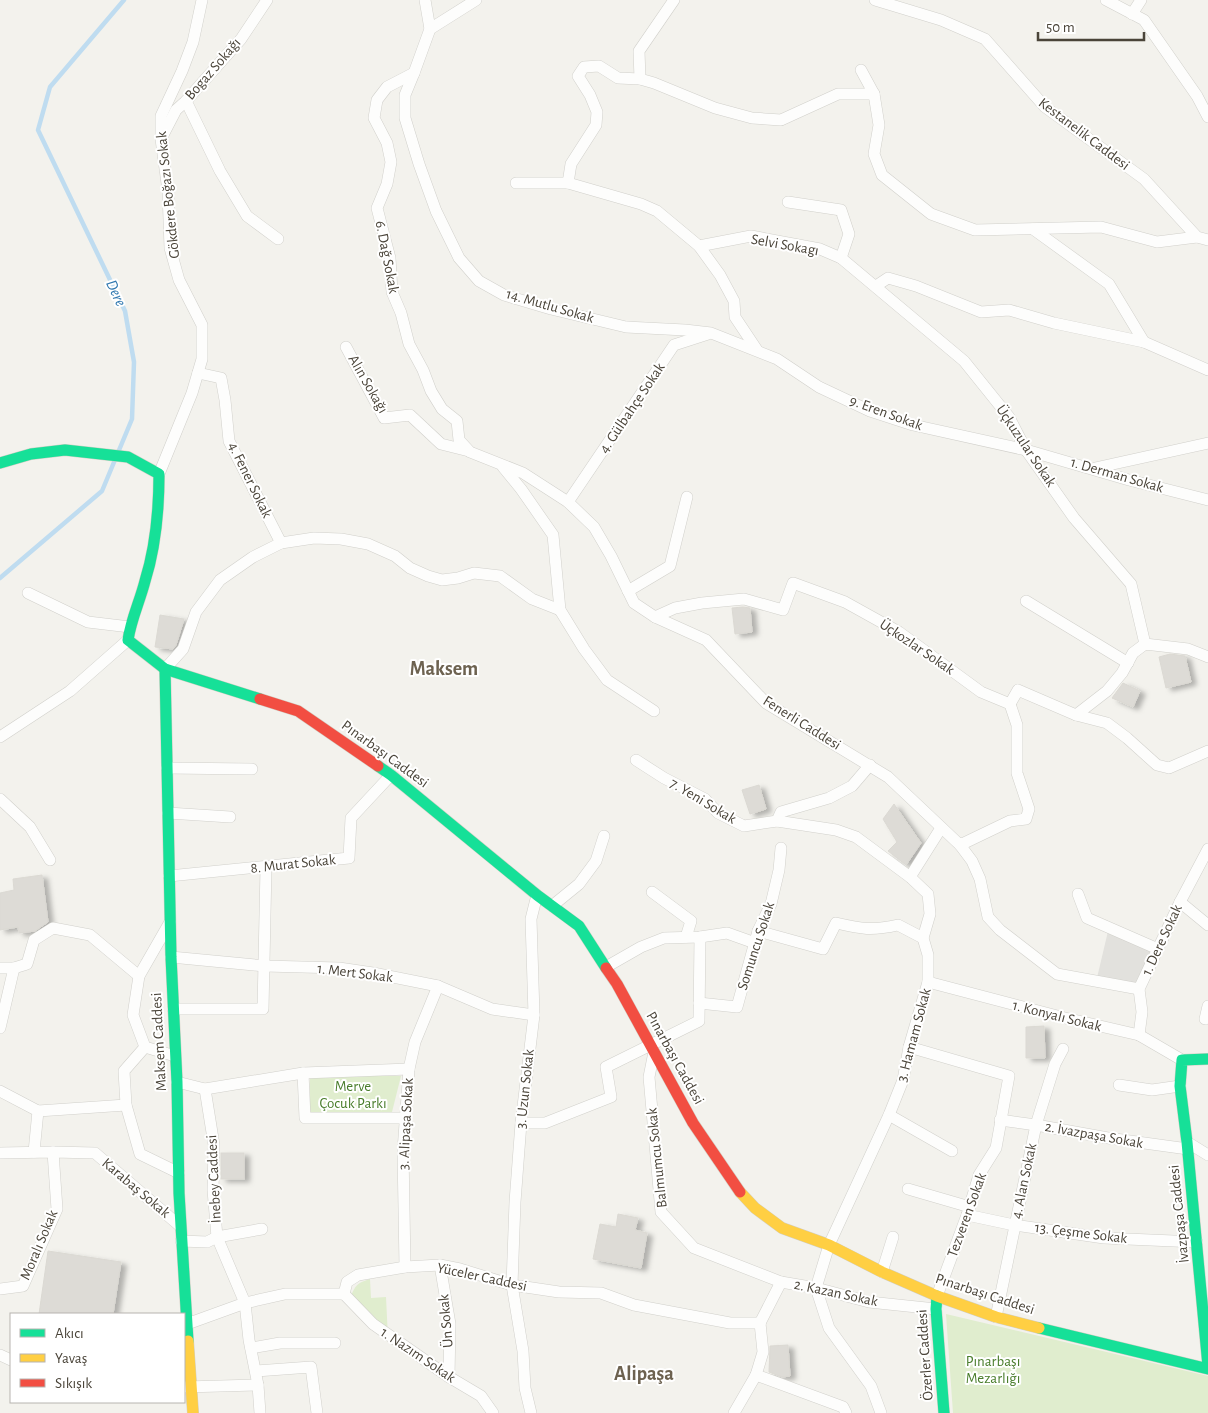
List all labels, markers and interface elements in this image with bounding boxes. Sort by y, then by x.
scale bar [1038,10,1144,42]
text: 50 m [1046,20,1075,35]
street label: Bogaz Sokağı [182,35,244,103]
street label: Kestanelik Caddesi [1036,95,1132,173]
street label: Gökdere Boğazı Sokak [154,131,182,259]
street label: 6. Dağ Sokak [373,219,401,295]
street label: Selvi Sokagı [750,232,820,258]
water label: Dere [103,277,129,309]
street label: 14. Mutlu Sokak [504,286,596,326]
street label: Alın Sokağı [345,352,391,416]
street label: 4. Gülbahçe Sokak [596,360,668,456]
street label: 9. Eren Sokak [848,393,925,433]
street label: Üçkuzular Sokak [993,401,1061,490]
street label: 4. Fener Sokak [225,440,275,520]
street label: 1. Derman Sokak [1069,455,1165,495]
street label: Üçkozlar Sokak [877,615,958,678]
district label: Maksem [410,659,478,679]
street label: Fenerli Caddesi [760,693,844,753]
street label: Pınarbaşı Caddesi [339,718,431,790]
street label: 7. Yeni Sokak [667,775,739,827]
street label: 8. Murat Sokak [250,852,336,876]
street label: Somuncu Sokak [735,900,777,992]
street label: 1. Dere Sokak [1139,902,1185,978]
street label: 1. Mert Sokak [316,961,394,985]
street label: 3. Hamam Sokak [894,986,934,1084]
street label: Maksem Caddesi [149,992,169,1092]
street label: 1. Konyalı Sokak [1011,998,1103,1034]
street label: Pınarbaşı Caddesi [643,1009,707,1107]
street label: 3. Uzun Sokak [513,1048,537,1129]
street label: 3. Alipaşa Sokak [396,1077,416,1170]
park label: Merve Çocuk Parkı [319,1079,387,1111]
street label: Balmumcu Sokak [644,1107,670,1209]
street label: 2. İvazpaşa Sokak [1044,1117,1145,1151]
street label: İnebey Caddesi [202,1134,224,1224]
street label: 4. Alan Sokak [1009,1142,1039,1220]
street label: Karabaş Sokak [99,1155,173,1221]
street label: İvazpaşa Caddesi [1164,1164,1192,1264]
street label: Tezveren Sokak [945,1171,989,1259]
street label: Moralı Sokak [18,1208,61,1282]
street label: 13. Çeşme Sokak [1034,1220,1128,1246]
street label: Yüceler Caddesi [436,1260,528,1294]
street label: Pınarbaşı Caddesi [933,1271,1037,1317]
street label: 2. Kazan Sokak [793,1277,879,1309]
street label: Ün Sokak [434,1293,456,1349]
street label: Özerler Caddesi [912,1309,936,1401]
legend [10,1313,185,1403]
street label: 1. Nazım Sokak [378,1325,458,1386]
text: Akıcı [55,1326,84,1341]
text: Yavaş [55,1351,87,1366]
park label: Pınarbaşı Mezarlığı [966,1354,1020,1386]
district label: Alipaşa [614,1364,674,1384]
text: Sıkışık [55,1376,92,1391]

